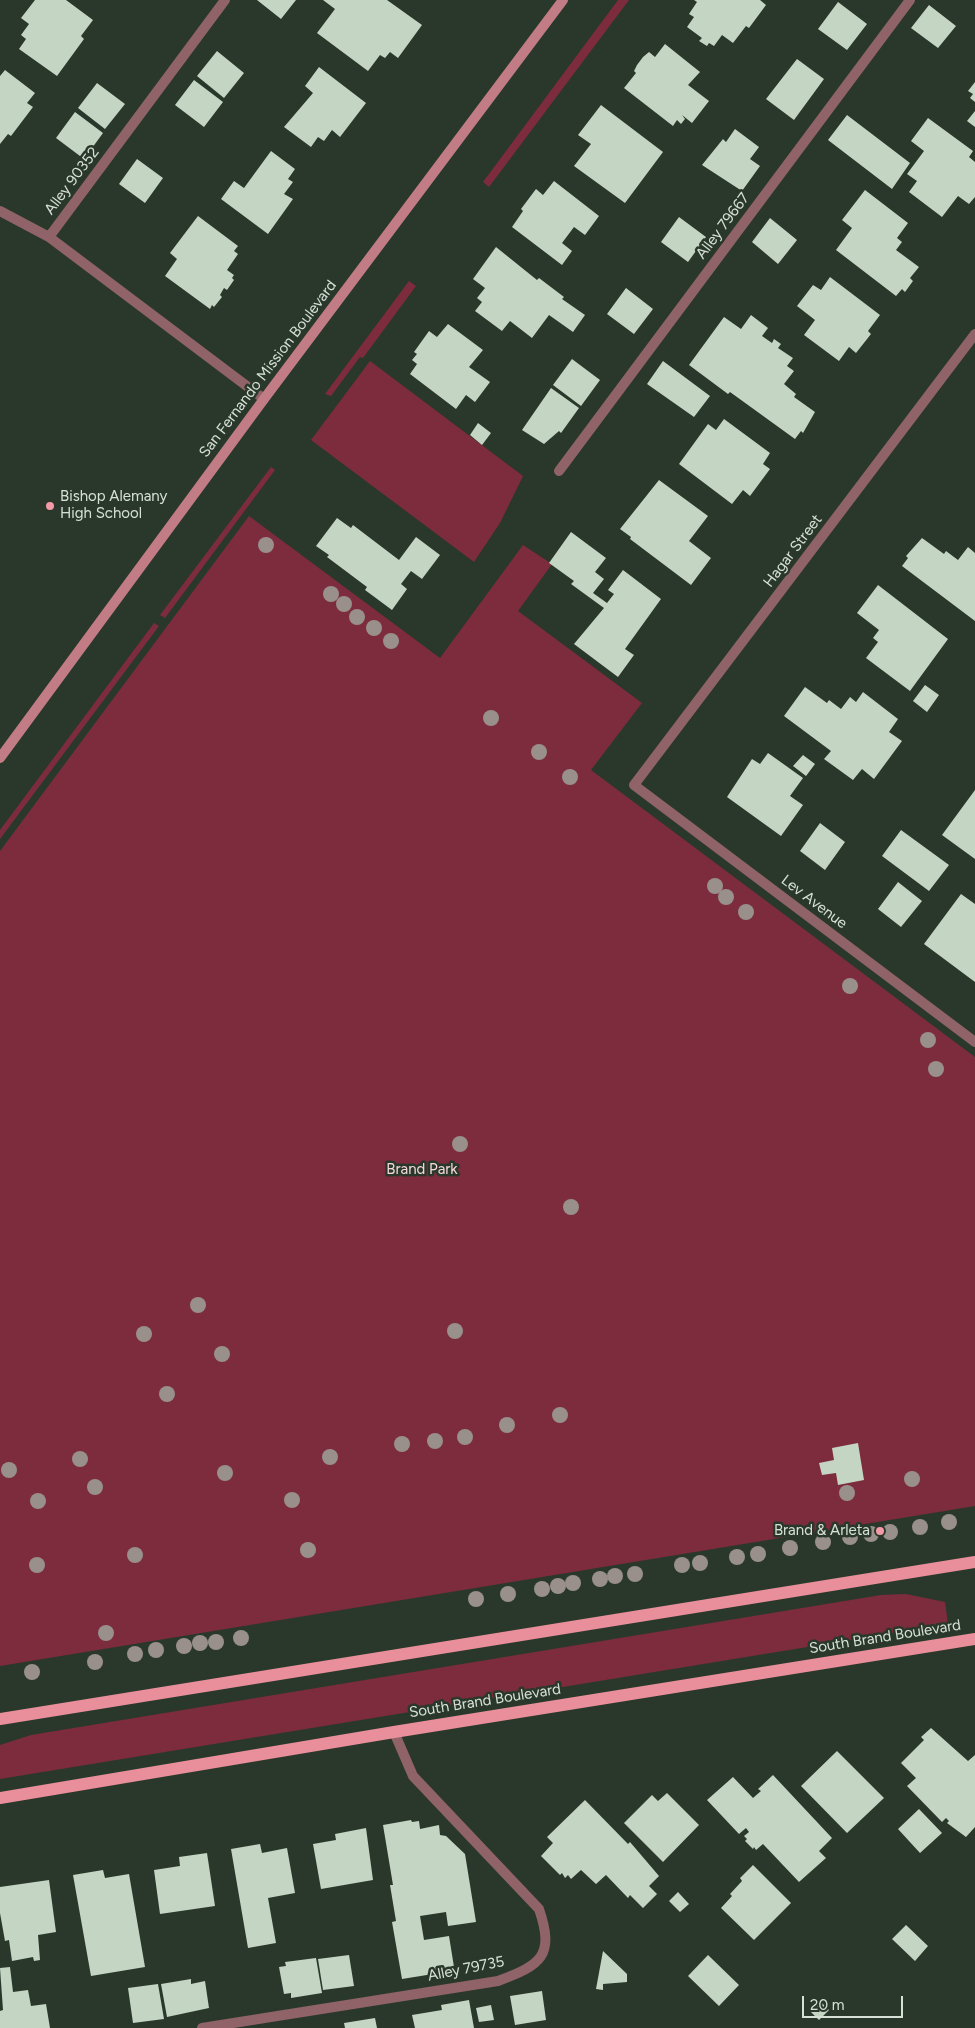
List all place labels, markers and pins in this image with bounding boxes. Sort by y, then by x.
place label: Bishop Alemany High School [60,488,167,523]
marker: Bishop Alemany High School [44,500,56,512]
place label: Brand & Arleta [774,1522,870,1540]
marker: Brand & Arleta [874,1525,886,1537]

